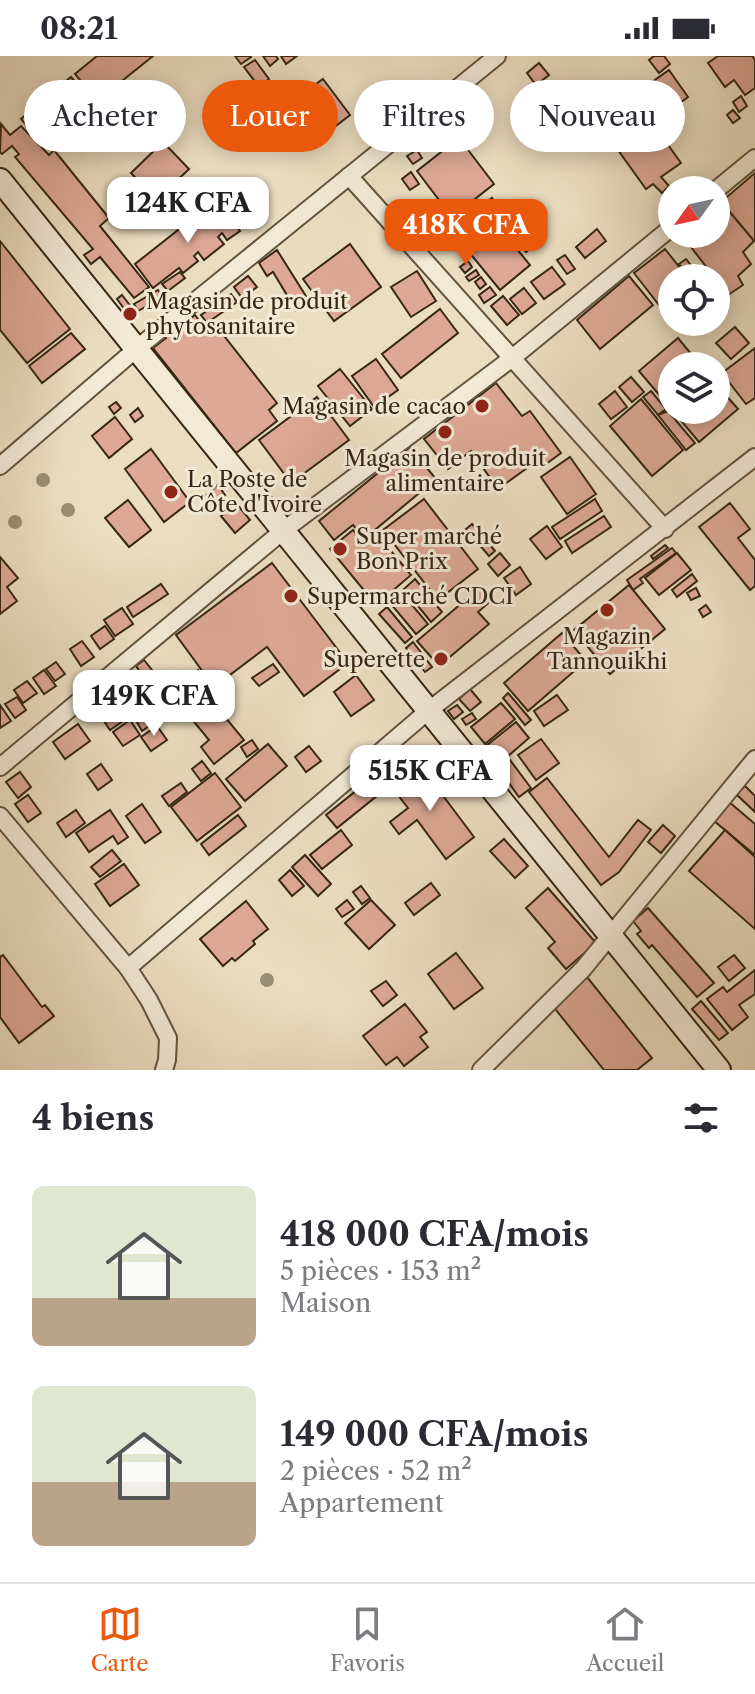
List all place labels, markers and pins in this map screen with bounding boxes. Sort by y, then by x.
pin: 124K CFA [105,177,271,245]
pin: 418K CFA [383,199,549,267]
place label: Magasin de produit phytosanitaire [146,288,348,340]
marker: Magasin de produit phytosanitaire [121,305,139,323]
place label: Magasin de cacao [282,393,466,420]
marker: Magasin de cacao [473,397,491,415]
marker: Magasin de produit alimentaire [436,423,454,441]
place label: Magasin de produit alimentaire [344,445,546,497]
place label: La Poste de Côte d'Ivoire [187,466,322,518]
marker: La Poste de Côte d'Ivoire [162,483,180,501]
place label: Super marché Bon Prix [356,523,502,575]
marker: Super marché Bon Prix [331,540,349,558]
place label: Supermarché CDCI [307,583,513,610]
marker: Supermarché CDCI [282,587,300,605]
marker: Magazin Tannouikhi [598,601,616,619]
place label: Magazin Tannouikhi [547,623,668,675]
place label: Superette [323,646,425,673]
marker: Superette [432,650,450,668]
pin: 149K CFA [71,670,237,738]
pin: 515K CFA [347,745,513,813]

